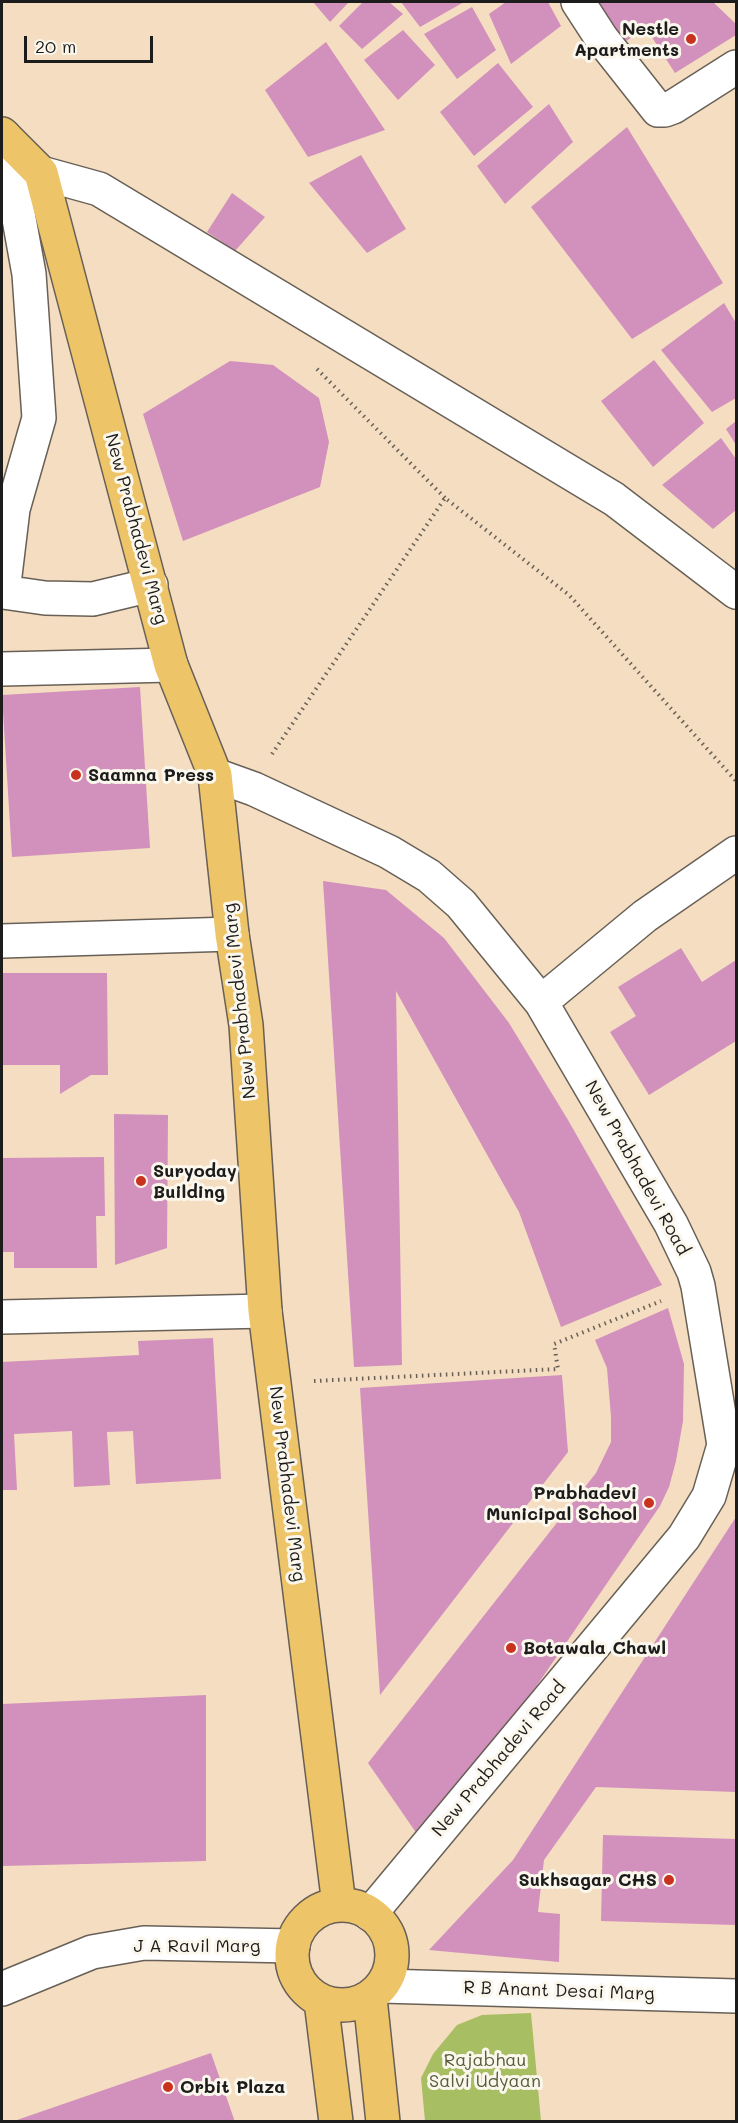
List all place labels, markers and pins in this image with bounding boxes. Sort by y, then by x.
place label: Nestle Apartments [574,18,679,60]
marker: Nestle Apartments [684,32,698,46]
place label: Saamna Press [88,764,214,786]
marker: Saamna Press [69,768,83,782]
place label: Suryoday Building [153,1160,237,1202]
marker: Suryoday Building [134,1174,148,1188]
place label: Prabhadevi Municipal School [486,1482,637,1524]
marker: Prabhadevi Municipal School [642,1496,656,1510]
place label: Botawala Chawl [523,1637,666,1659]
marker: Botawala Chawl [504,1641,518,1655]
place label: Sukhsagar CHS [518,1869,657,1891]
marker: Sukhsagar CHS [662,1873,676,1887]
place label: Orbit Plaza [180,2076,285,2098]
marker: Orbit Plaza [161,2080,175,2094]

